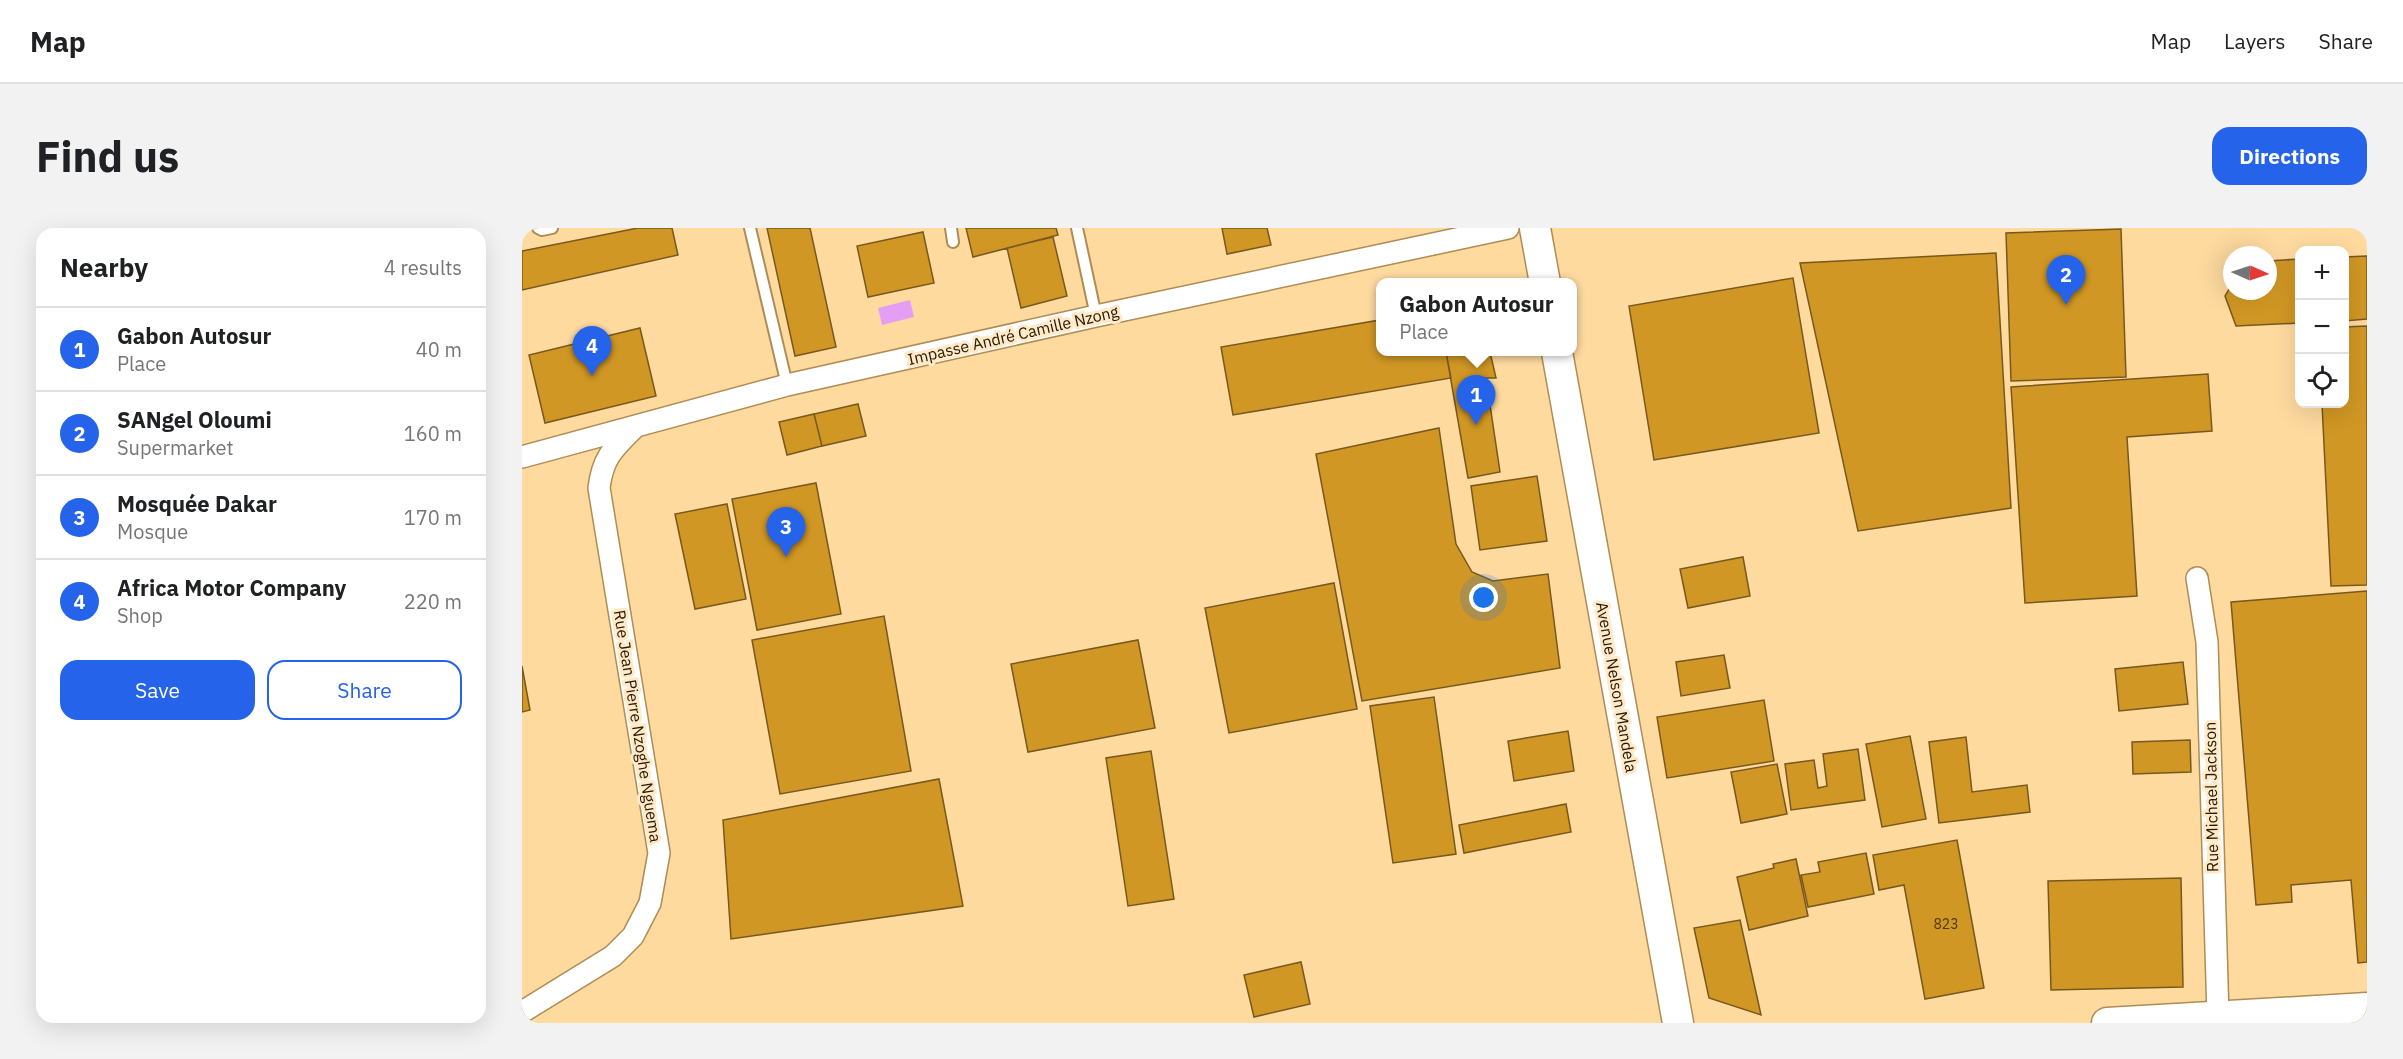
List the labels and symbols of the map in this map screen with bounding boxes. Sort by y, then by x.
north arrow [2223,246,2277,300]
pin: 2 [2046,256,2086,305]
street label: Impasse André Camille Nzong [906,301,1121,369]
pin: 4 [572,326,612,376]
pin: 1 [1456,376,1496,425]
pin: 3 [766,508,806,557]
your location [1469,583,1498,612]
street label: Avenue Nelson Mandela [1592,600,1642,774]
street label: Rue Jean Pierre Nzoghe Nguema [610,609,666,844]
street label: Rue Michael Jackson [2200,722,2222,872]
house number: 823 [1933,915,1959,933]

